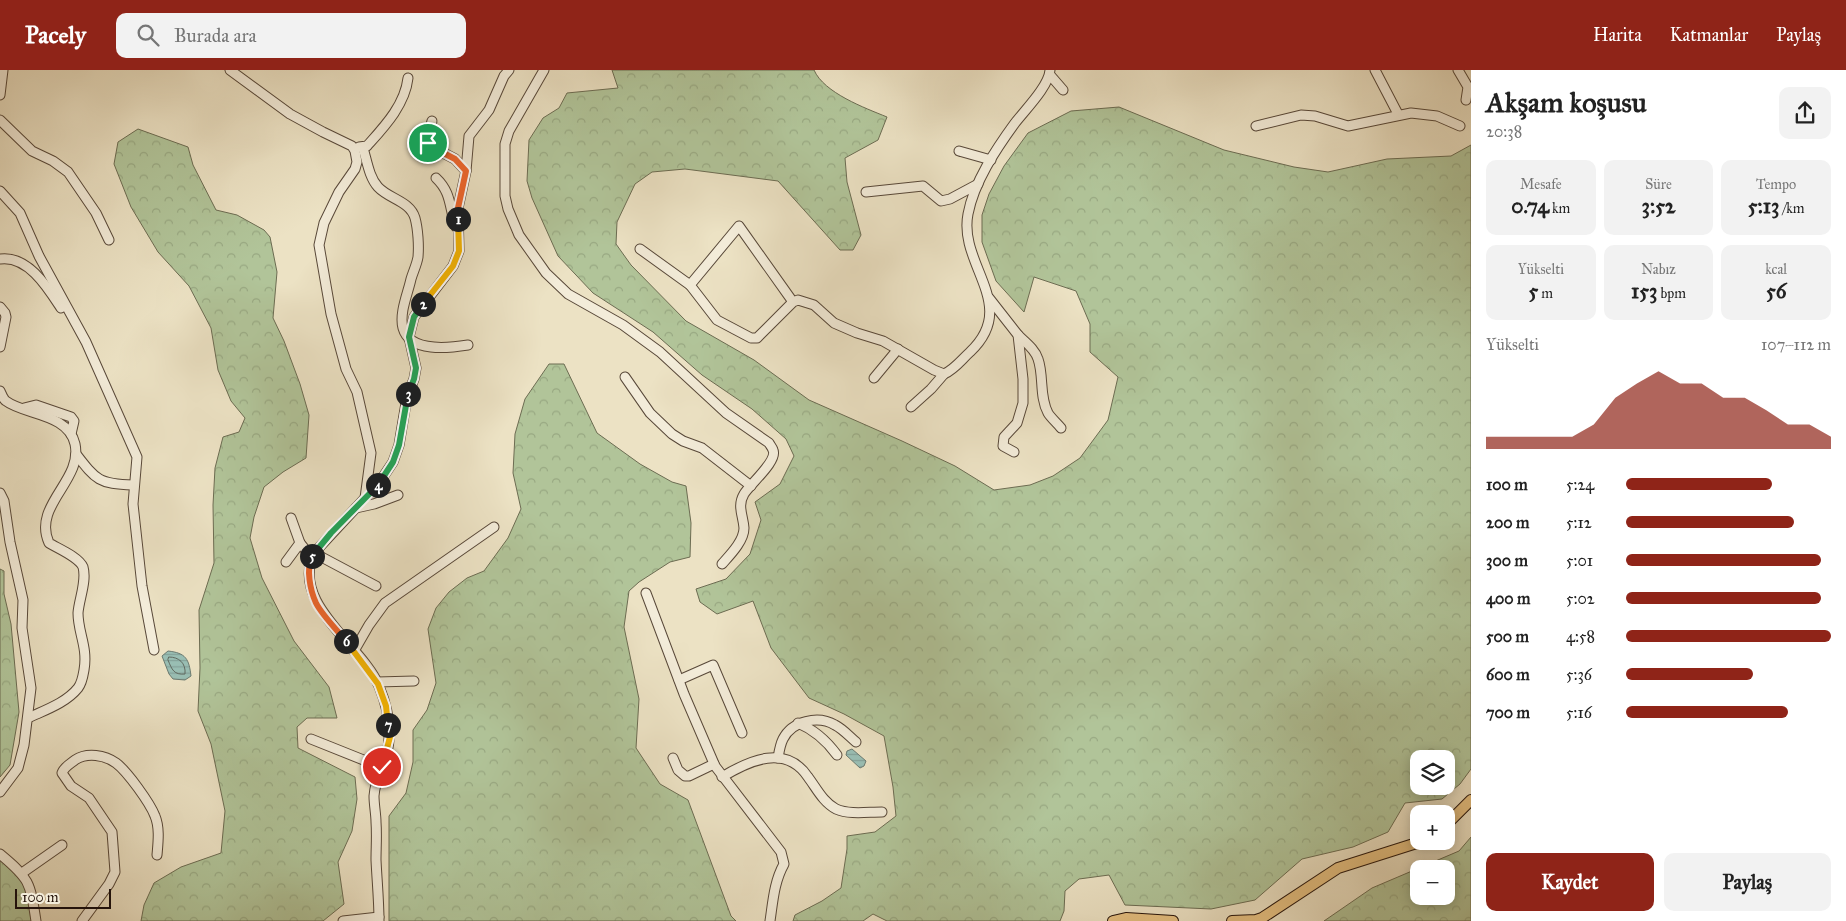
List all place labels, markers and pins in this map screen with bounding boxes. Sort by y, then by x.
pin [407,122,449,164]
pin: 1 [446,206,470,232]
pin: 2 [410,292,436,316]
pin: 3 [396,382,420,406]
pin: 4 [366,472,390,498]
pin: 5 [300,544,324,568]
pin: 6 [334,628,358,654]
pin: 7 [376,712,400,738]
pin [361,746,403,788]

